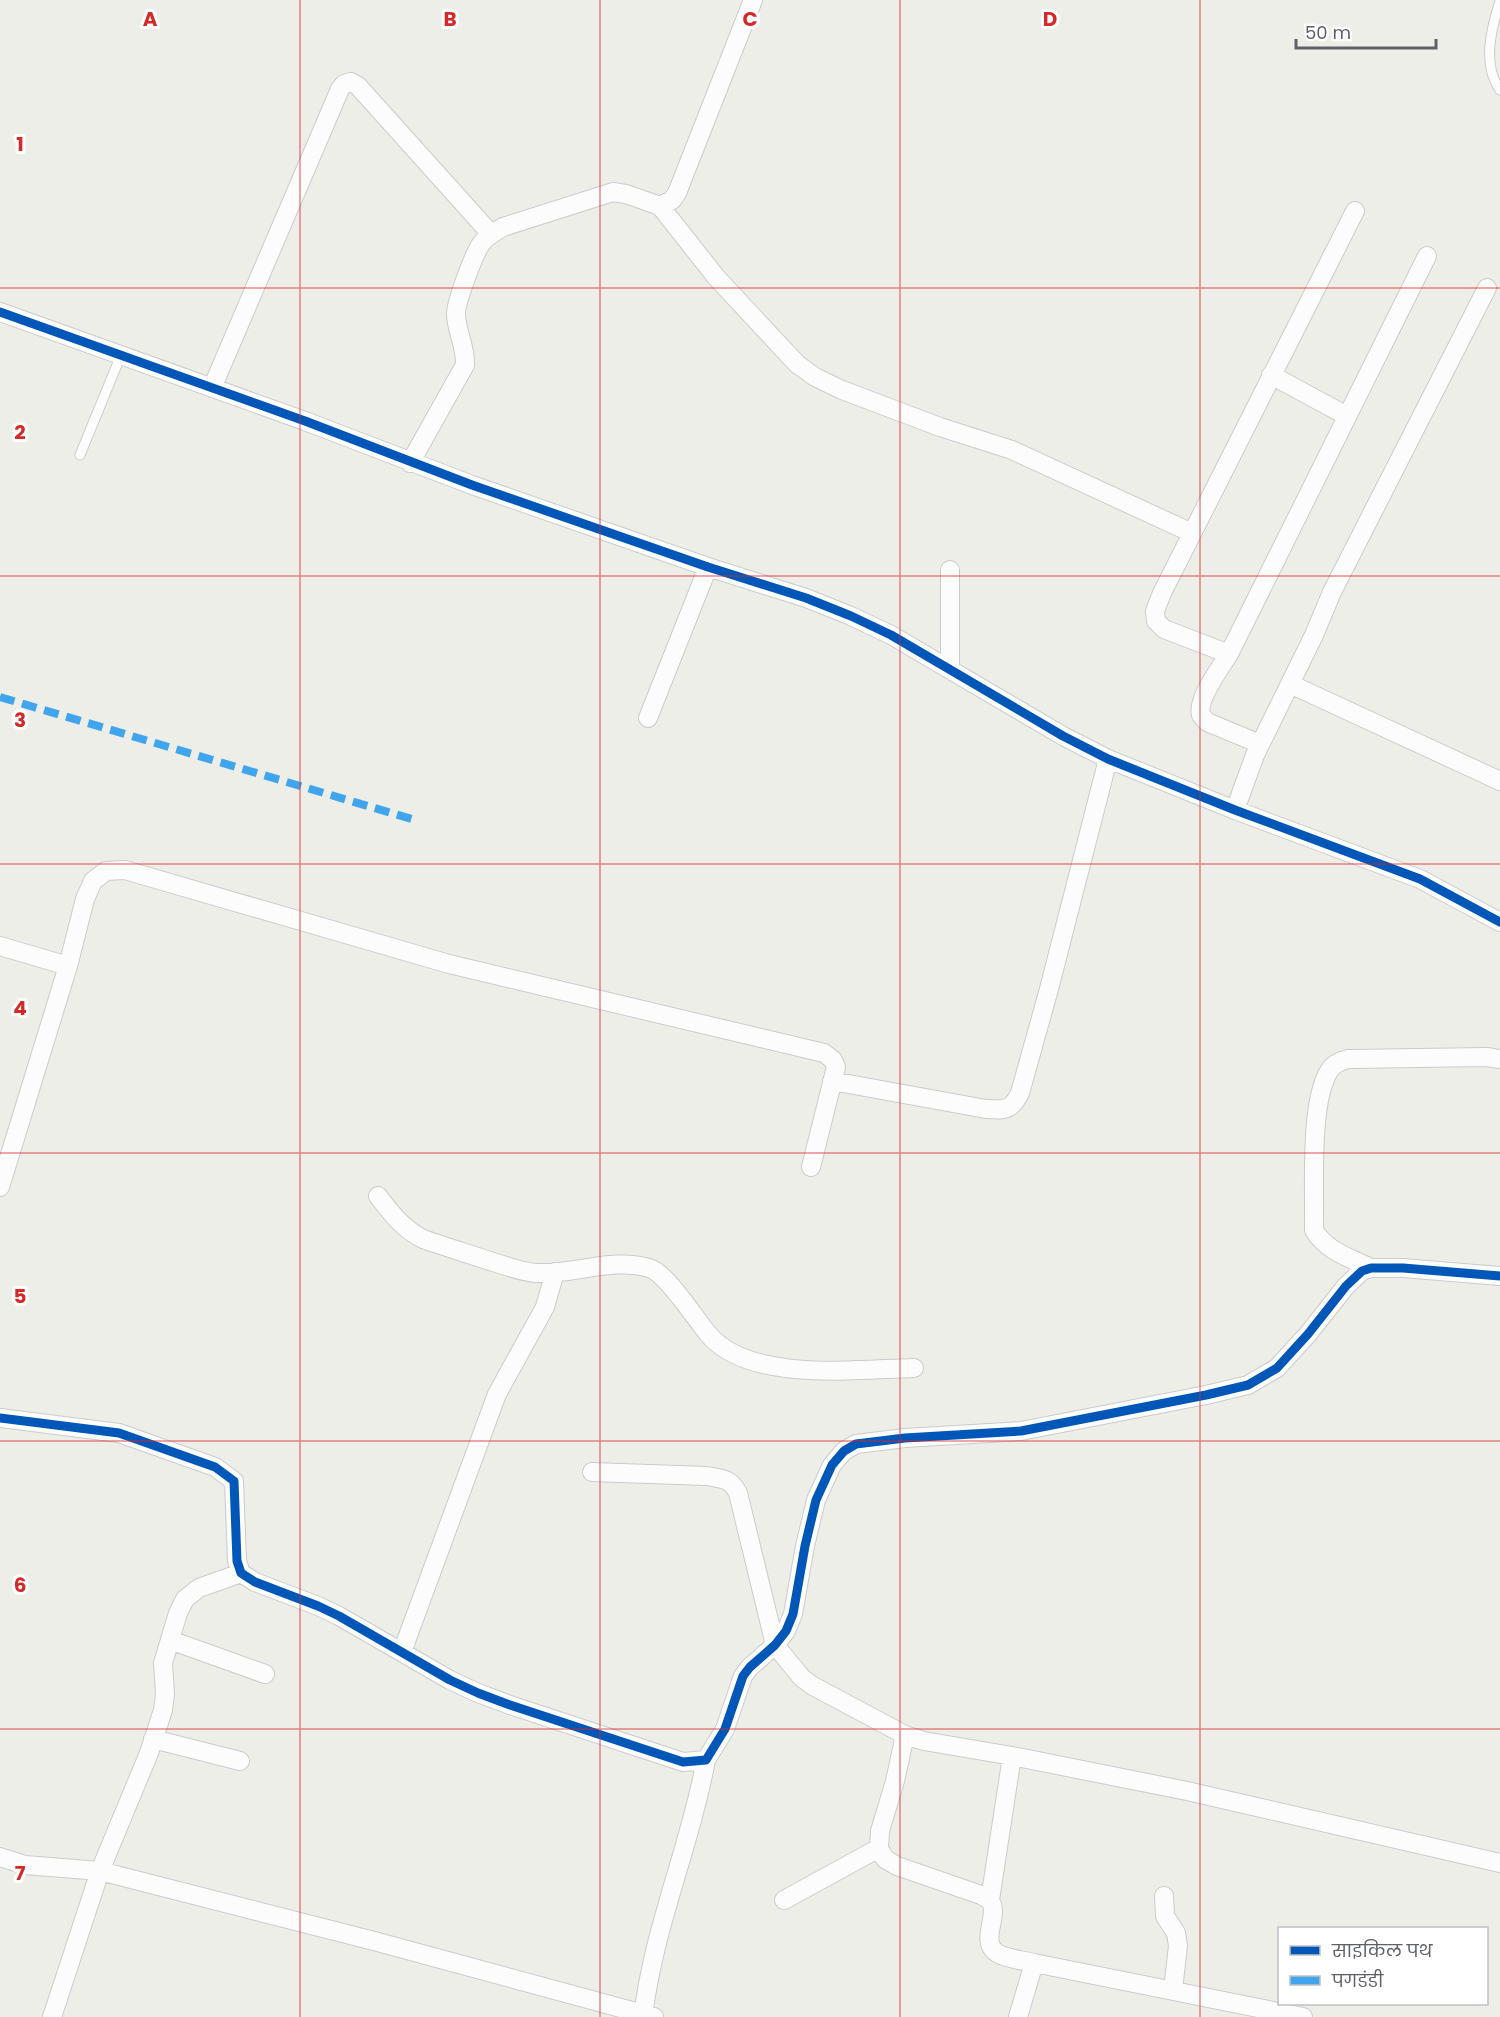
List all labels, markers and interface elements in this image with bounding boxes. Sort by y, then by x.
text: A [143,5,158,33]
text: B [443,5,457,33]
text: C [742,5,758,33]
text: D [1043,5,1057,33]
scale bar [1296,12,1436,50]
text: 50 m [1305,20,1351,45]
text: 1 [16,130,24,158]
text: 2 [14,418,26,446]
text: 3 [14,706,26,734]
text: 4 [13,994,27,1022]
text: 5 [14,1282,27,1310]
text: 6 [14,1571,26,1599]
text: 7 [15,1859,26,1887]
legend [1278,1927,1488,2005]
text: साइकिल पथ [1331,1938,1434,1963]
text: पगडंडी [1331,1968,1384,1993]

